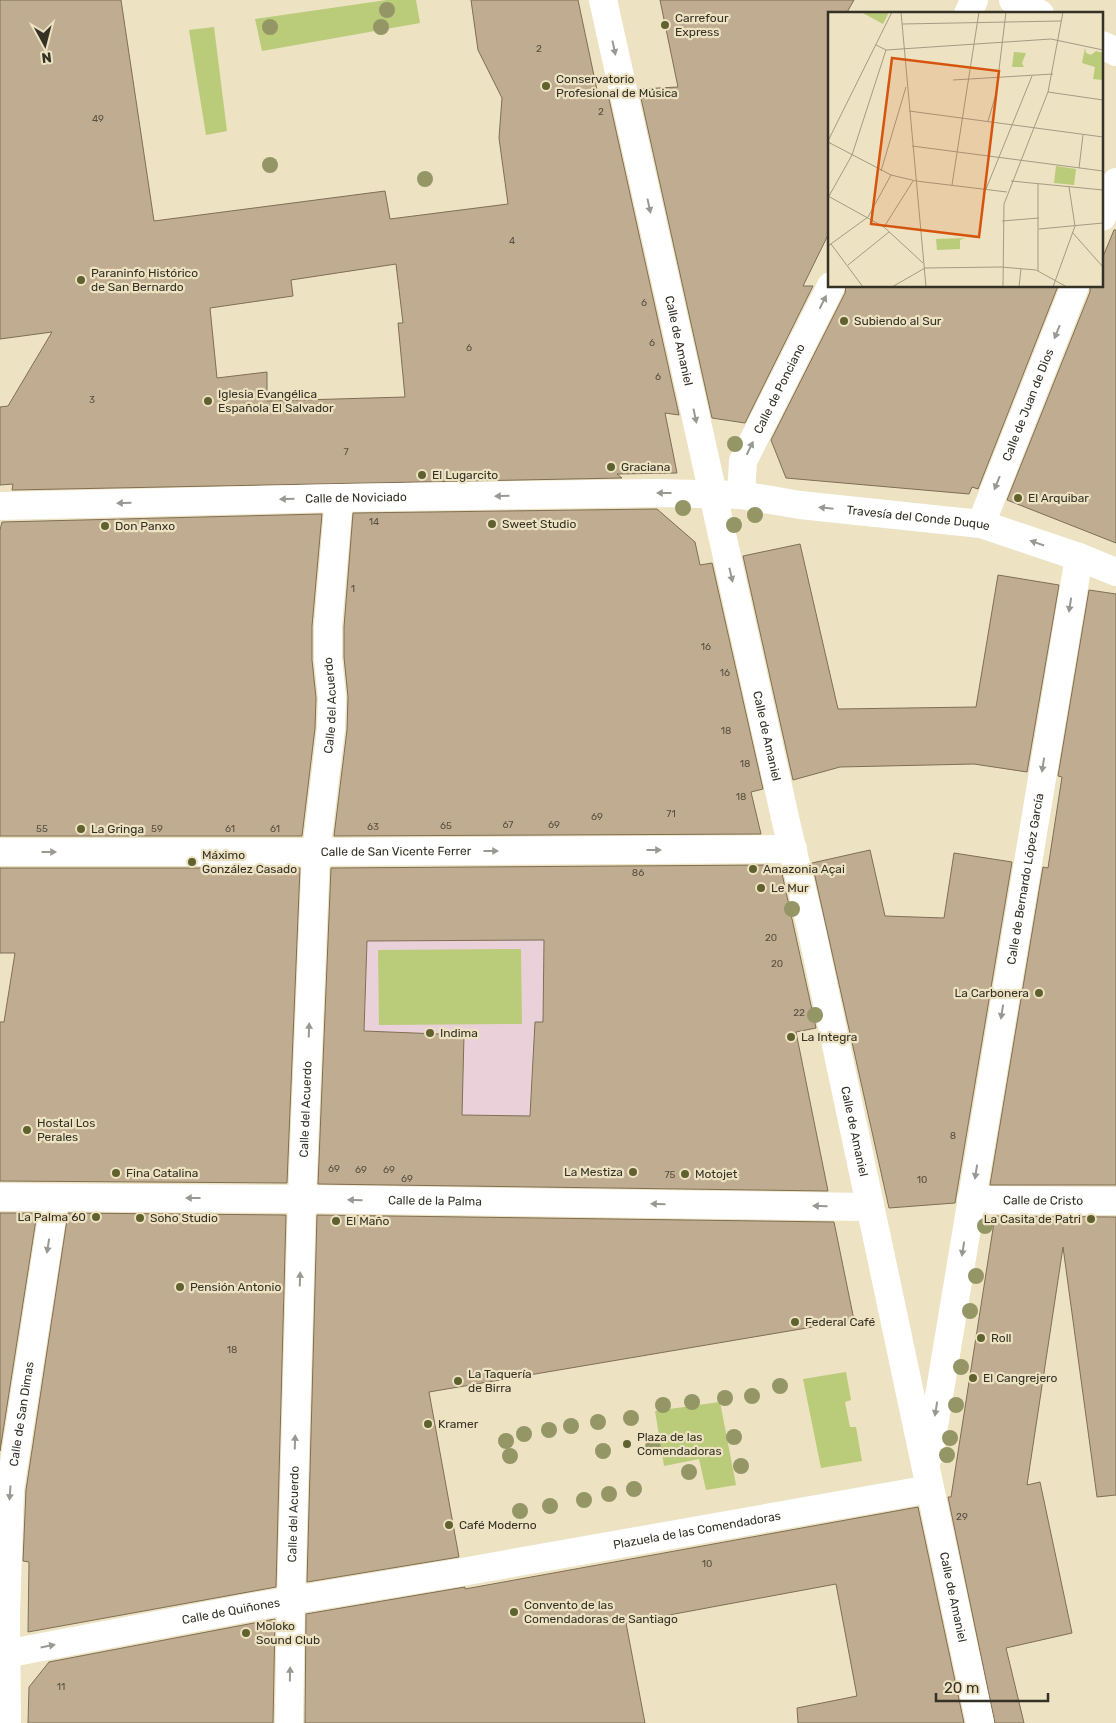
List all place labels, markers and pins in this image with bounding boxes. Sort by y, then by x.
place label: Carrefour Express [675,11,729,39]
marker: Carrefour Express [659,19,671,31]
place label: Conservatorio Profesional de Música [556,72,678,100]
marker: Conservatorio Profesional de Música [540,80,552,92]
place label: Paraninfo Histórico de San Bernardo [91,266,198,294]
marker: Paraninfo Histórico de San Bernardo [75,274,87,286]
place label: Subiendo al Sur [854,314,942,328]
marker: Subiendo al Sur [838,315,850,327]
place label: Iglesia Evangélica Española El Salvador [218,387,334,415]
marker: Iglesia Evangélica Española El Salvador [202,395,214,407]
place label: Graciana [621,460,670,474]
marker: Graciana [605,461,617,473]
place label: El Lugarcito [432,468,498,482]
marker: El Lugarcito [416,469,428,481]
place label: El Arquibar [1028,491,1089,505]
marker: El Arquibar [1012,492,1024,504]
place label: Sweet Studio [502,517,576,531]
marker: Sweet Studio [486,518,498,530]
place label: Don Panxo [115,519,175,533]
marker: Don Panxo [99,520,111,532]
place label: La Gringa [91,822,144,836]
marker: La Gringa [75,823,87,835]
place label: Máximo González Casado [202,848,297,876]
marker: Máximo González Casado [186,856,198,868]
place label: Amazonia Açai [763,862,845,876]
marker: Amazonia Açai [747,863,759,875]
place label: Le Mur [771,881,809,895]
marker: Le Mur [755,882,767,894]
place label: La Carbonera [954,986,1029,1000]
marker: La Carbonera [1033,987,1045,999]
place label: Indima [440,1026,478,1040]
marker: Indima [424,1027,436,1039]
place label: La Integra [801,1030,857,1044]
marker: La Integra [785,1031,797,1043]
place label: Hostal Los Perales [37,1116,95,1144]
marker: Hostal Los Perales [21,1124,33,1136]
place label: La Mestiza [564,1165,623,1179]
place label: Fina Catalina [126,1166,198,1180]
marker: La Mestiza [627,1166,639,1178]
marker: Fina Catalina [110,1167,122,1179]
place label: Motojet [695,1167,738,1181]
marker: Motojet [679,1168,691,1180]
place label: La Palma 60 [17,1210,86,1224]
marker: La Palma 60 [90,1211,102,1223]
place label: Soho Studio [150,1211,218,1225]
marker: Soho Studio [134,1212,146,1224]
place label: La Casita de Patri [984,1212,1081,1226]
marker: La Casita de Patri [1085,1213,1097,1225]
place label: El Maño [346,1214,390,1228]
marker: El Maño [330,1215,342,1227]
place label: Pensión Antonio [190,1280,281,1294]
marker: Pensión Antonio [174,1281,186,1293]
place label: Federal Café [805,1315,875,1329]
marker: Federal Café [789,1316,801,1328]
place label: Roll [991,1331,1012,1345]
marker: Roll [975,1332,987,1344]
place label: La Taquería de Birra [468,1367,532,1395]
place label: El Cangrejero [983,1371,1058,1385]
marker: El Cangrejero [967,1372,979,1384]
marker: La Taquería de Birra [452,1375,464,1387]
place label: Kramer [438,1417,479,1431]
marker: Kramer [422,1418,434,1430]
place label: Plaza de las Comendadoras [637,1430,722,1458]
marker: Plaza de las Comendadoras [621,1438,633,1450]
place label: Café Moderno [459,1518,537,1532]
marker: Café Moderno [443,1519,455,1531]
place label: Convento de las Comendadoras de Santiago [524,1598,678,1626]
marker: Convento de las Comendadoras de Santiago [508,1606,520,1618]
place label: Moloko Sound Club [256,1619,320,1647]
marker: Moloko Sound Club [240,1627,252,1639]

